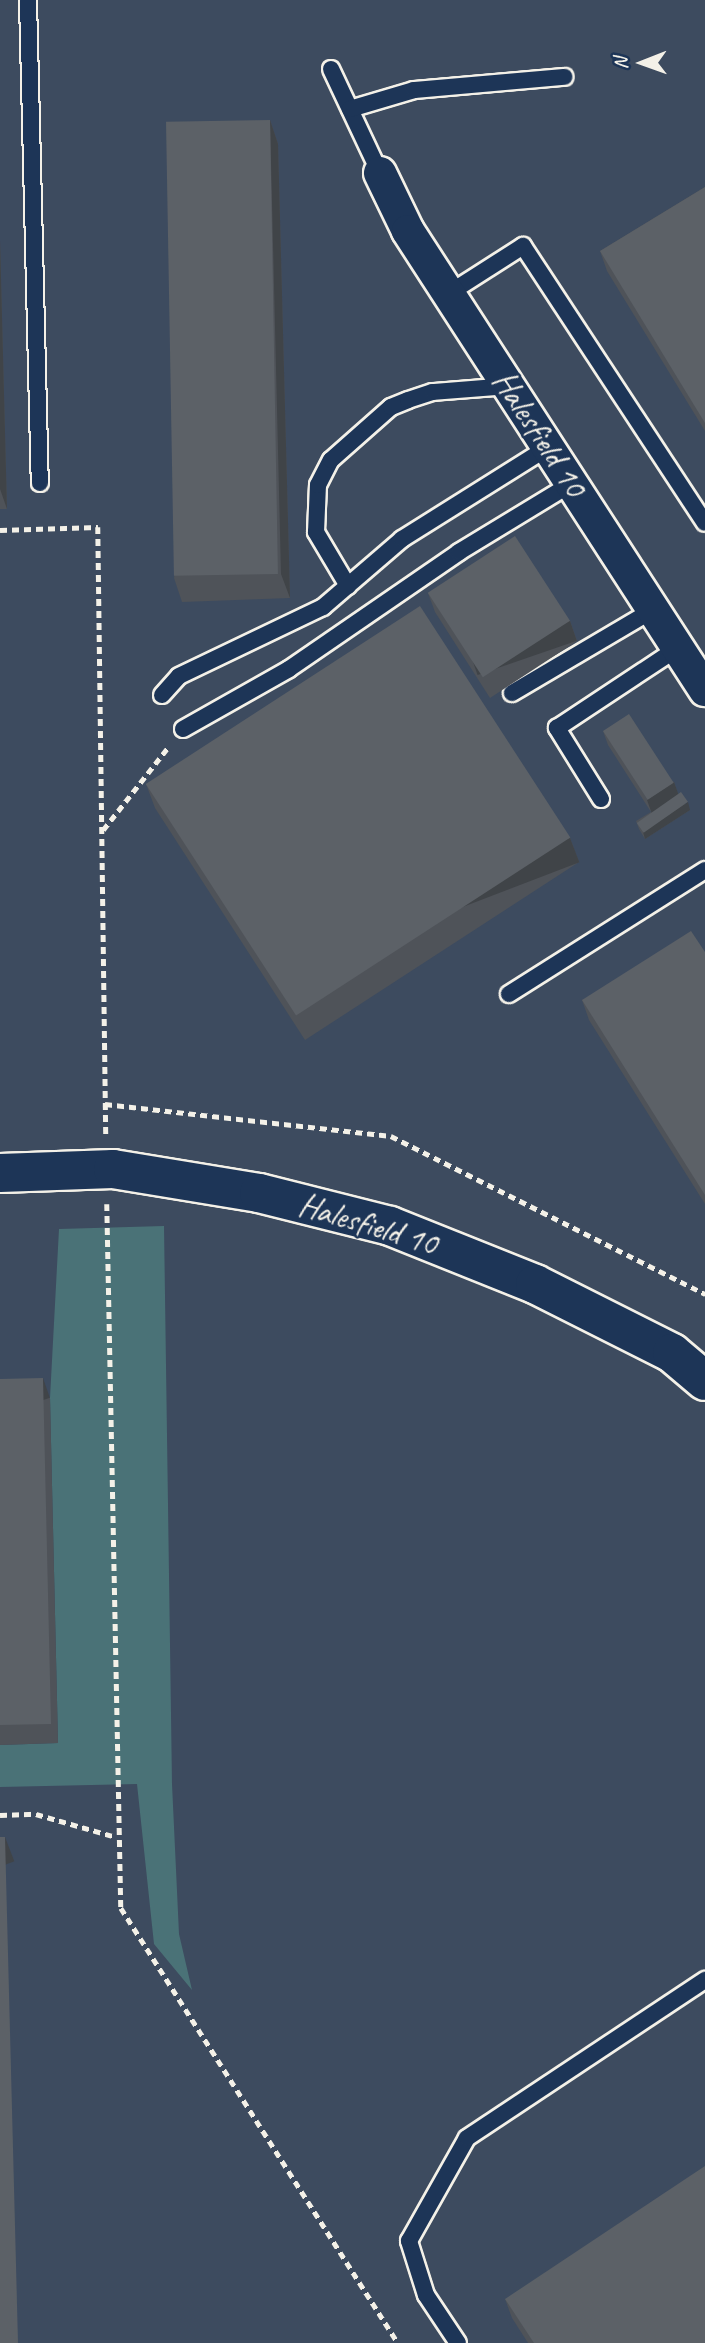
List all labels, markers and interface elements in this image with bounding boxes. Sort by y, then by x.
north arrow [607,28,677,98]
text: N [609,57,633,69]
street label: Halesfield 10 [484,363,594,505]
street label: Halesfield 10 [294,1185,442,1265]

